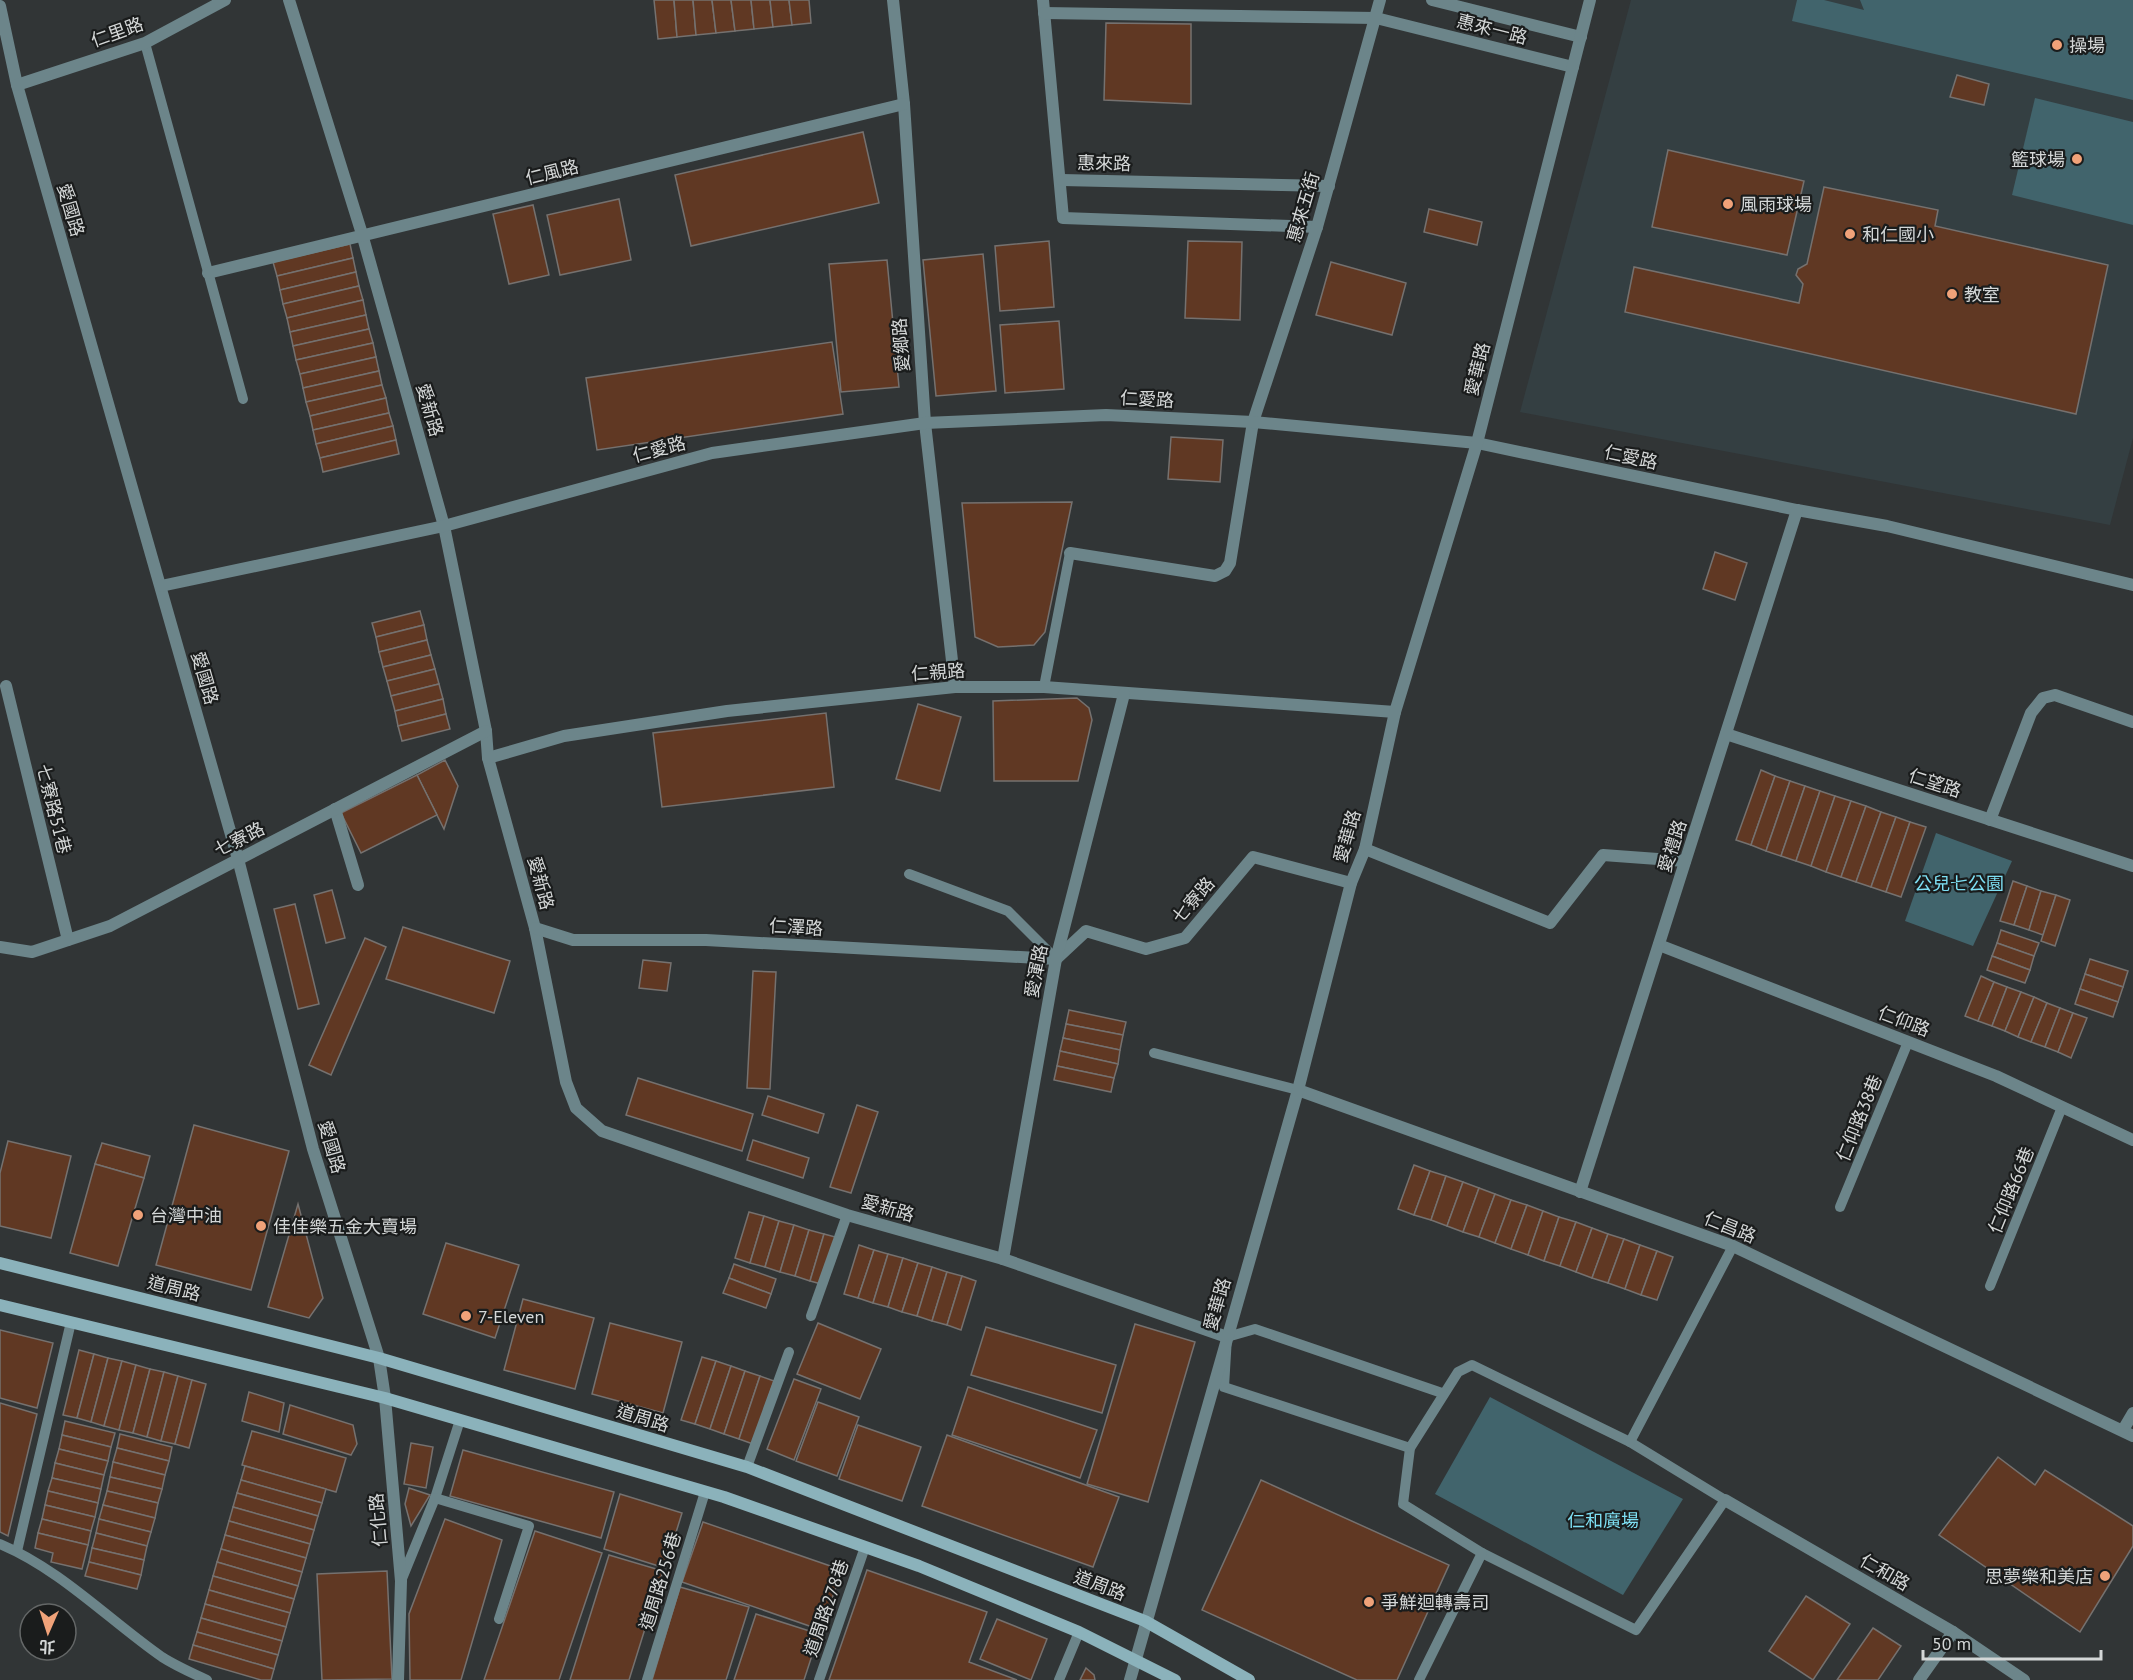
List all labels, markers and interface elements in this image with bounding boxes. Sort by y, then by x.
street label: 惠來一路 [1454,9,1530,49]
street label: 仁里路 [88,12,146,52]
place label: 操場 [2069,34,2105,57]
marker: 操場 [2050,38,2064,52]
place label: 籃球場 [2011,148,2065,171]
street label: 惠來路 [1077,151,1131,175]
marker: 籃球場 [2070,152,2084,166]
street label: 仁風路 [523,154,581,190]
street label: 惠來五街 [1282,169,1324,245]
street label: 愛國路 [53,181,89,239]
place label: 風雨球場 [1740,193,1812,216]
marker: 風雨球場 [1721,197,1735,211]
place label: 和仁國小 [1862,223,1934,246]
marker: 和仁國小 [1843,227,1857,241]
place label: 教室 [1964,283,2000,306]
marker: 教室 [1945,287,1959,301]
street label: 愛鄉路 [888,317,914,373]
street label: 愛華路 [1459,340,1495,398]
street label: 愛新路 [412,381,448,439]
street label: 仁愛路 [1119,386,1175,412]
street label: 仁愛路 [630,431,688,467]
street label: 仁愛路 [1602,440,1660,474]
street label: 愛國路 [187,649,223,707]
street label: 仁親路 [910,659,966,685]
street label: 七寮路51巷 [32,762,76,856]
street label: 仁望路 [1906,764,1964,802]
street label: 愛華路 [1329,807,1365,865]
street label: 七寮路 [210,816,268,862]
street label: 愛禮路 [1653,817,1691,875]
street label: 愛新路 [523,854,559,912]
street label: 七寮路 [1167,872,1219,928]
park label: 公兒七公園 [1914,872,2004,895]
street label: 仁澤路 [768,914,824,940]
street label: 愛渾路 [1020,942,1052,1000]
street label: 仁仰路 [1875,1001,1933,1041]
street label: 仁仰路38巷 [1831,1071,1887,1165]
street label: 愛國路 [314,1118,350,1176]
street label: 仁仰路66巷 [1983,1143,2039,1237]
street label: 愛新路 [859,1190,917,1226]
place label: 台灣中油 [150,1204,222,1227]
street label: 仁昌路 [1701,1206,1759,1248]
marker: 台灣中油 [131,1208,145,1222]
place label: 佳佳樂五金大賣場 [273,1215,417,1238]
marker: 佳佳樂五金大賣場 [254,1219,268,1233]
street label: 道周路 [145,1270,203,1306]
street label: 愛華路 [1199,1275,1235,1333]
place label: 7-Eleven [478,1305,544,1328]
marker: 7-Eleven [459,1309,473,1323]
street label: 道周路 [614,1399,672,1437]
street label: 仁化路 [364,1492,392,1548]
park label: 仁和廣場 [1567,1509,1639,1532]
street label: 道周路256巷 [634,1529,686,1633]
street label: 仁和路 [1856,1549,1914,1595]
street label: 道周路278巷 [799,1556,853,1660]
street label: 道周路 [1071,1565,1129,1605]
place label: 思夢樂和美店 [1985,1565,2093,1588]
marker: 思夢樂和美店 [2098,1569,2112,1583]
place label: 爭鮮迴轉壽司 [1381,1591,1489,1614]
marker: 爭鮮迴轉壽司 [1362,1595,1376,1609]
north arrow [18,1602,78,1662]
scale bar [1923,1623,2102,1661]
text: 50 m [1932,1632,1971,1655]
text: 北 [39,1637,56,1657]

